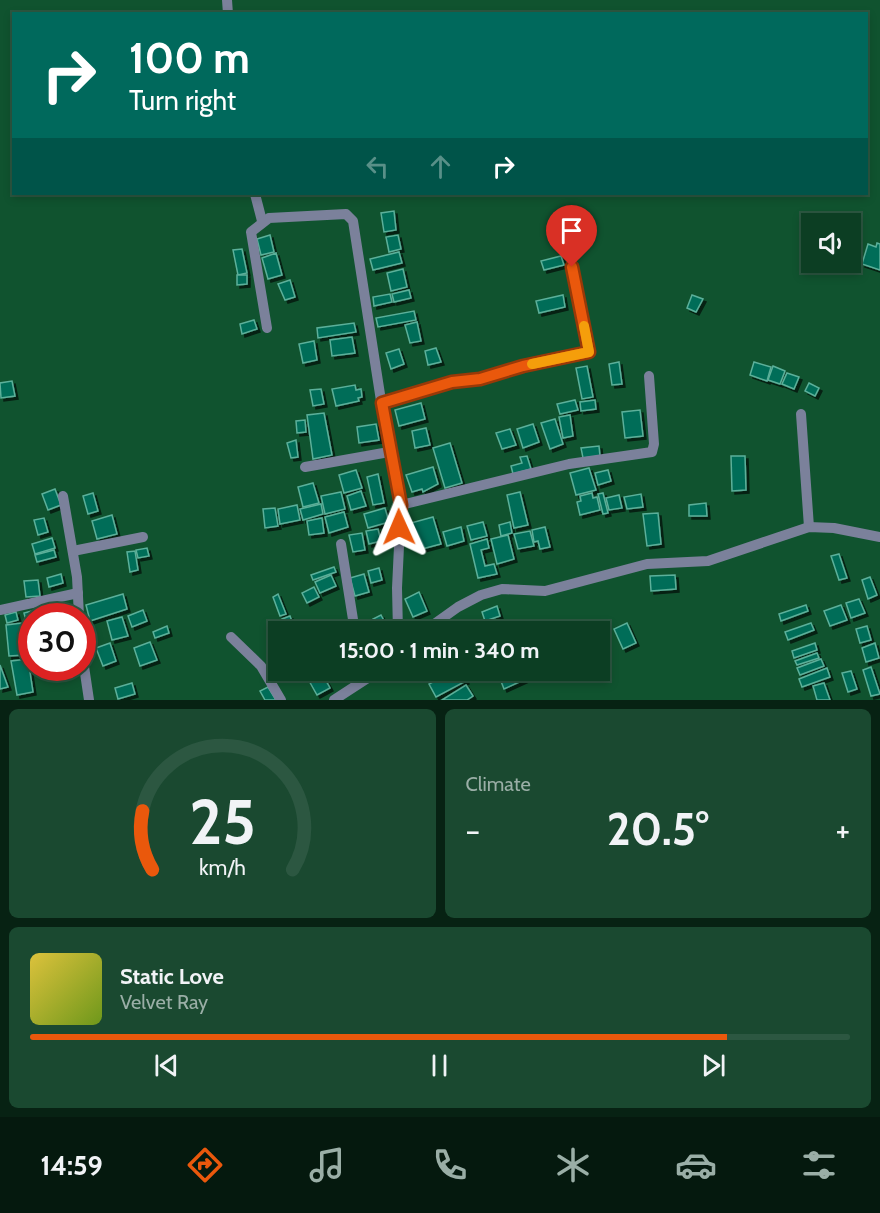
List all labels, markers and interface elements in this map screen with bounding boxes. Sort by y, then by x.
text: 100 m [129,32,250,84]
icon: right [30,36,108,114]
text: Turn right [129,84,236,117]
icon: left [361,150,394,183]
icon: ahead [424,150,457,183]
icon: right [487,150,520,183]
pin [546,205,597,267]
map controls [801,213,861,273]
button: sound [801,213,861,273]
icon: arrive [555,214,588,247]
position arrow [367,495,431,559]
speed limit sign: 30 [18,603,96,681]
text: 15:00 · 1 min · 340 m [339,637,539,664]
text: Climate [466,772,531,796]
text: 25 [189,784,256,860]
text: 20.5° [607,802,709,856]
text: − [466,810,480,850]
text: + [835,810,850,850]
text: km/h [199,855,246,881]
text: Static Love [120,963,224,990]
text: Velvet Ray [120,990,208,1014]
icon: previous [150,1049,183,1082]
icon: pause [423,1049,456,1082]
icon: next [697,1049,730,1082]
icon: directions [184,1144,226,1186]
icon: music [306,1144,348,1186]
icon: phone [429,1144,471,1186]
icon: climate [552,1144,594,1186]
icon: car [675,1144,717,1186]
icon: filters [798,1144,840,1186]
text: 14:59 [40,1149,103,1182]

